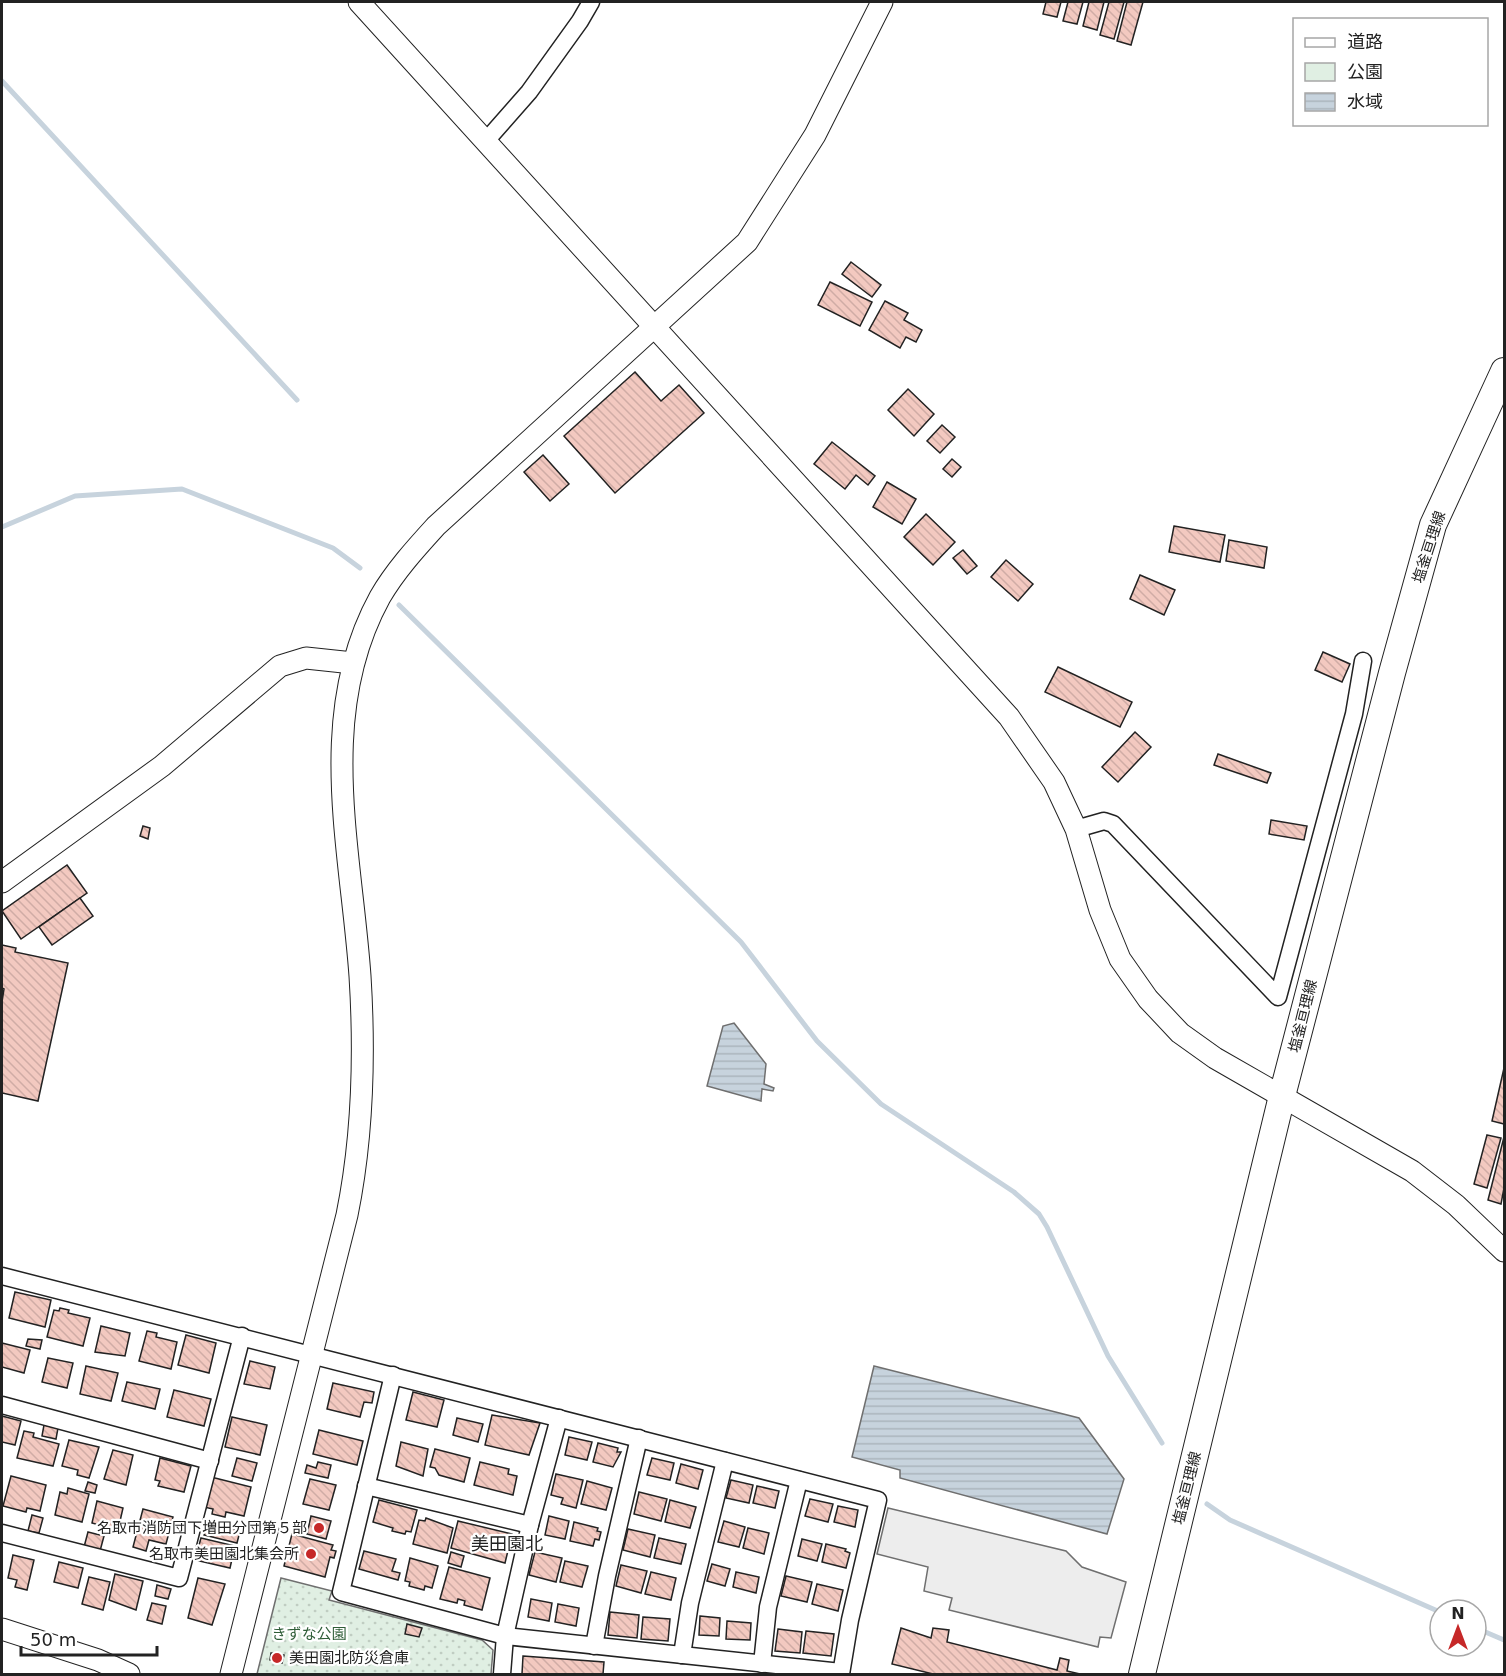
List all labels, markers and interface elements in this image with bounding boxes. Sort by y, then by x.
legend [1293,18,1488,126]
text: 道路 [1347,31,1383,52]
text: 公園 [1347,61,1383,82]
text: 水域 [1347,91,1383,112]
street label: 塩釜亘理線 [1409,509,1449,585]
street label: 塩釜亘理線 [1285,977,1321,1055]
street label: 塩釜亘理線 [1169,1449,1205,1527]
place label: 名取市消防団下増田分団第５部 [97,1519,307,1537]
marker: 名取市消防団下増田分団第５部 [312,1521,326,1535]
district label: 美田園北 [471,1533,543,1554]
place label: 名取市美田園北集会所 [149,1545,299,1563]
marker: 名取市美田園北集会所 [304,1547,318,1561]
north arrow [1428,1598,1488,1658]
text: N [1451,1604,1465,1623]
scale bar [21,1619,158,1657]
park label: きずな公園 [271,1625,347,1643]
text: 50 m [30,1629,76,1650]
place label: 美田園北防災倉庫 [289,1649,409,1667]
marker: 美田園北防災倉庫 [270,1651,284,1665]

